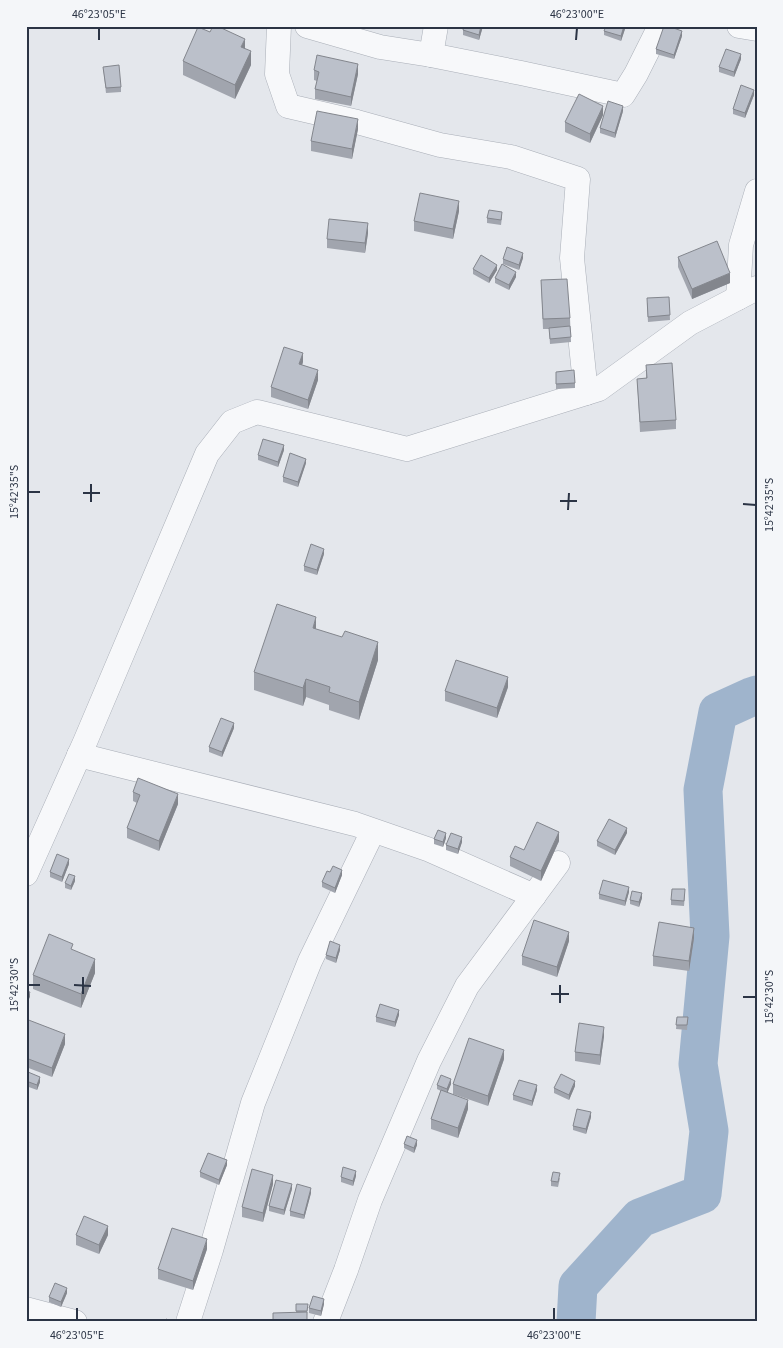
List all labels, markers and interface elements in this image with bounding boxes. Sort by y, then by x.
text: 46°23'05"E [72,6,126,23]
text: 46°23'00"E [550,6,604,23]
text: 15°42'35"S [6,465,23,519]
text: 15°42'35"S [761,478,778,532]
text: 15°42'30"S [6,958,23,1012]
text: 15°42'30"S [761,970,778,1024]
text: 46°23'05"E [50,1327,104,1344]
text: 46°23'00"E [527,1327,581,1344]

